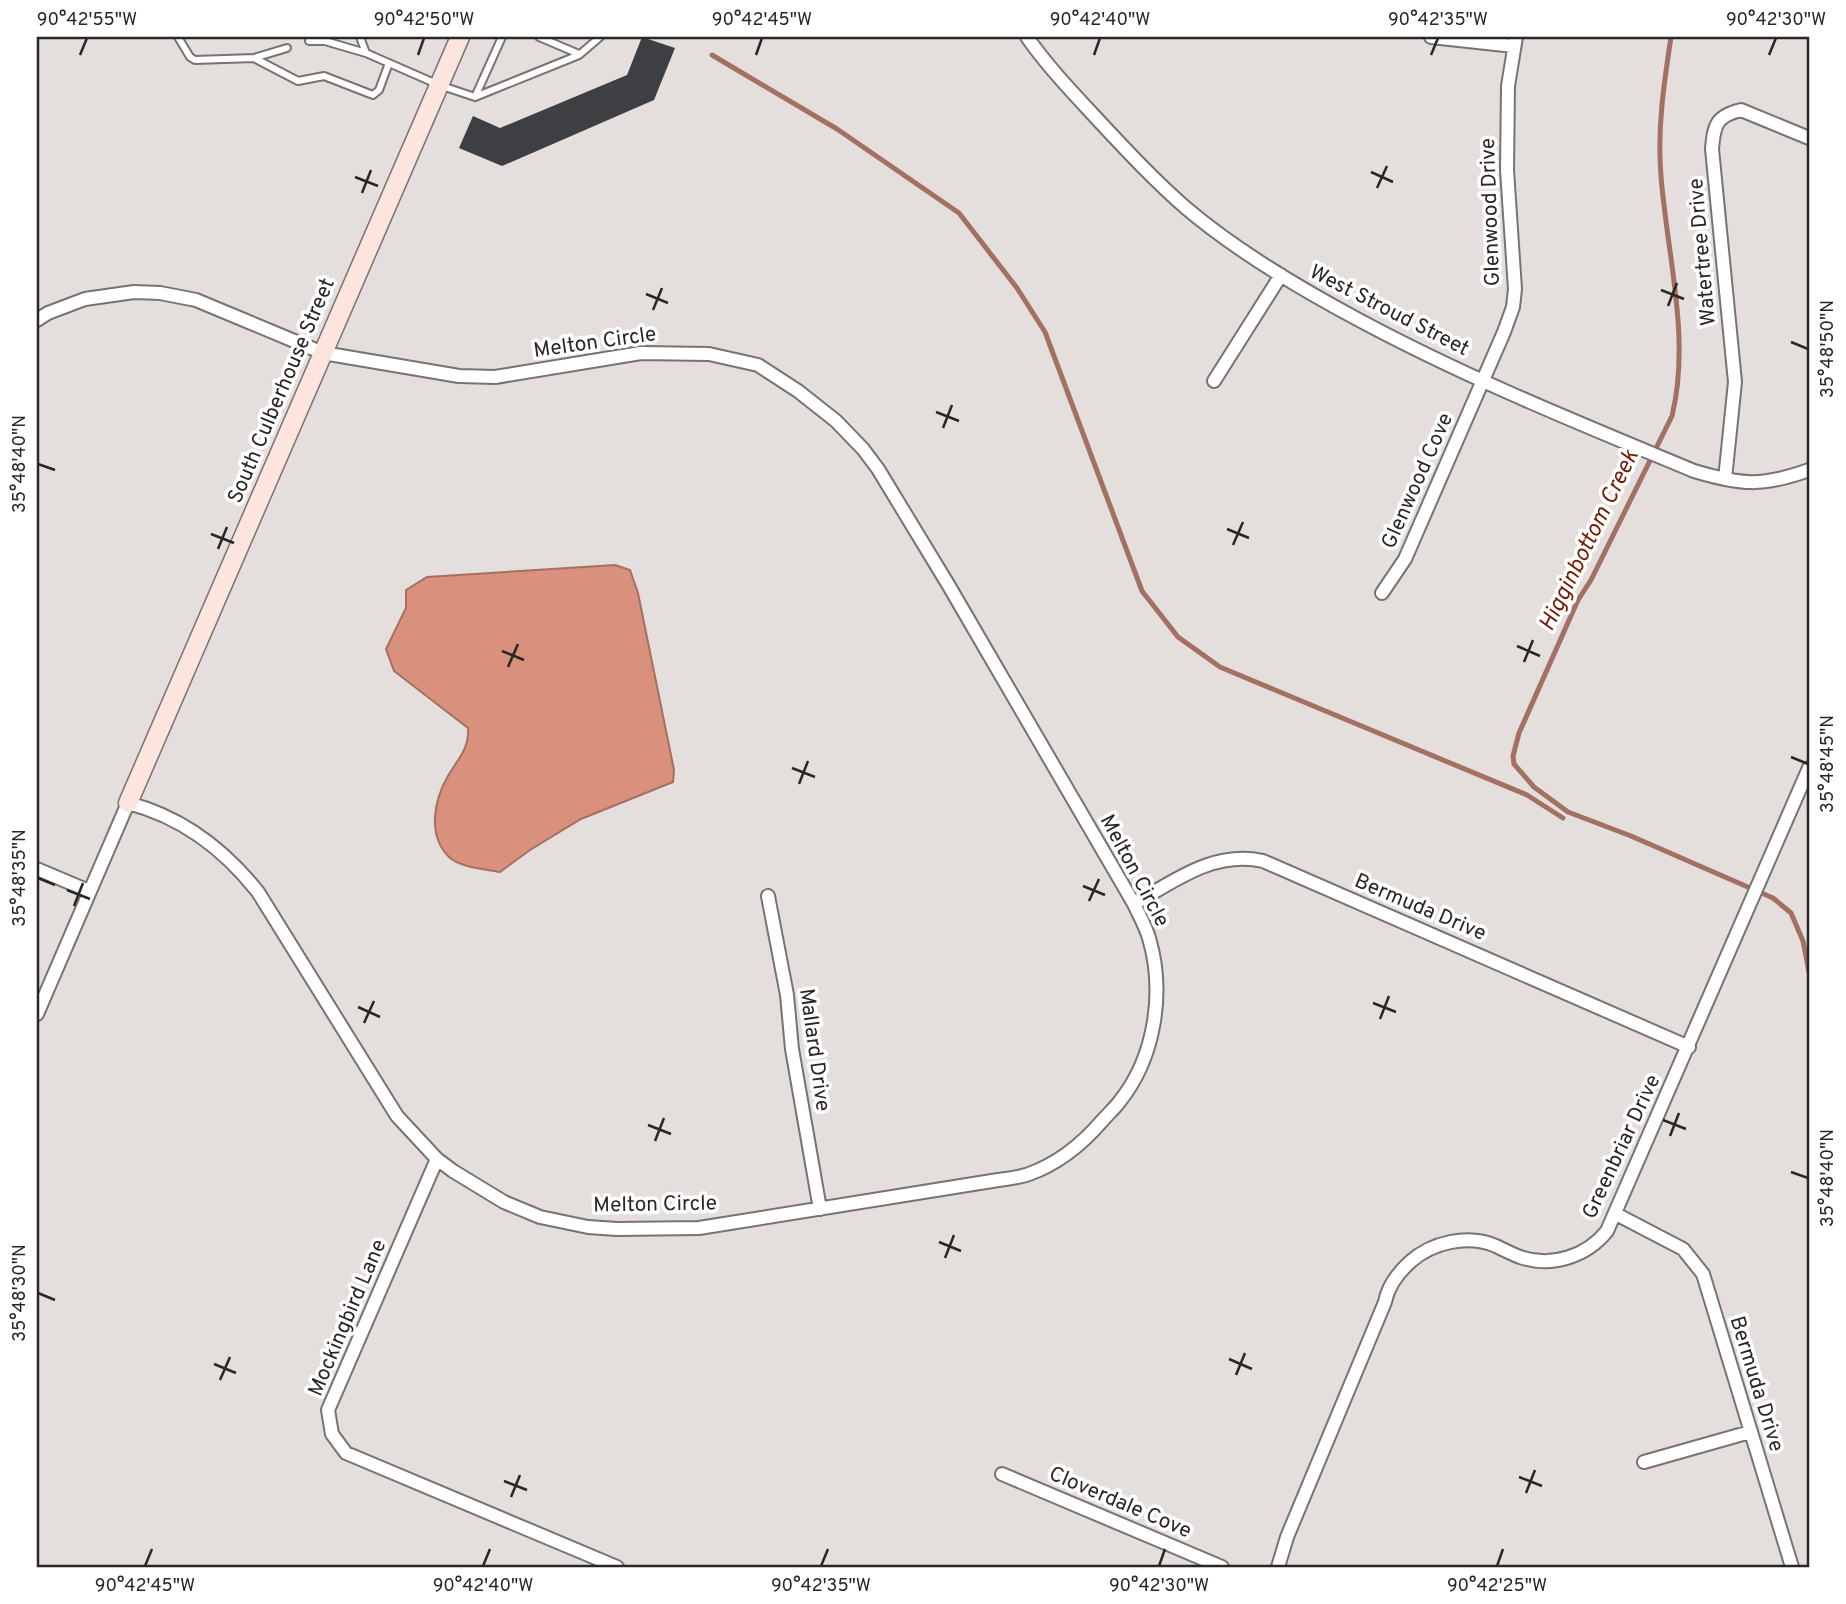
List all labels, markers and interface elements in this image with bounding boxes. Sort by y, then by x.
text: 90°42'55"W [37,9,137,32]
text: 90°42'50"W [374,9,474,32]
text: 90°42'45"W [712,9,812,32]
text: 90°42'40"W [1050,9,1150,32]
text: 90°42'35"W [1388,9,1488,32]
text: 90°42'30"W [1726,9,1826,32]
street label: Glenwood Drive [1475,137,1507,287]
street label: Watertree Drive [1683,177,1723,327]
street label: West Stroud Street [1304,259,1474,363]
street label: South Culberhouse Street [222,274,342,508]
text: 35°48'50"N [1817,300,1840,398]
street label: Melton Circle [532,321,658,365]
street label: Glenwood Cove [1376,409,1460,553]
text: 35°48'40"N [9,415,32,513]
water label: Higginbottom Creek [1534,445,1647,636]
text: 35°48'45"N [1817,715,1840,813]
street label: Melton Circle [1093,810,1175,932]
text: 35°48'35"N [9,829,32,927]
street label: Bermuda Drive [1350,868,1490,948]
street label: Mallard Drive [792,987,836,1113]
street label: Greenbriar Drive [1577,1070,1667,1224]
text: 35°48'40"N [1817,1129,1840,1227]
street label: Melton Circle [593,1190,717,1220]
street label: Mockingbird Lane [303,1235,393,1401]
text: 35°48'30"N [9,1244,32,1342]
street label: Bermuda Drive [1723,1313,1789,1455]
street label: Cloverdale Cove [1045,1461,1195,1545]
text: 90°42'45"W [95,1575,195,1598]
text: 90°42'40"W [433,1575,533,1598]
text: 90°42'35"W [771,1575,871,1598]
text: 90°42'30"W [1109,1575,1209,1598]
text: 90°42'25"W [1447,1575,1547,1598]

